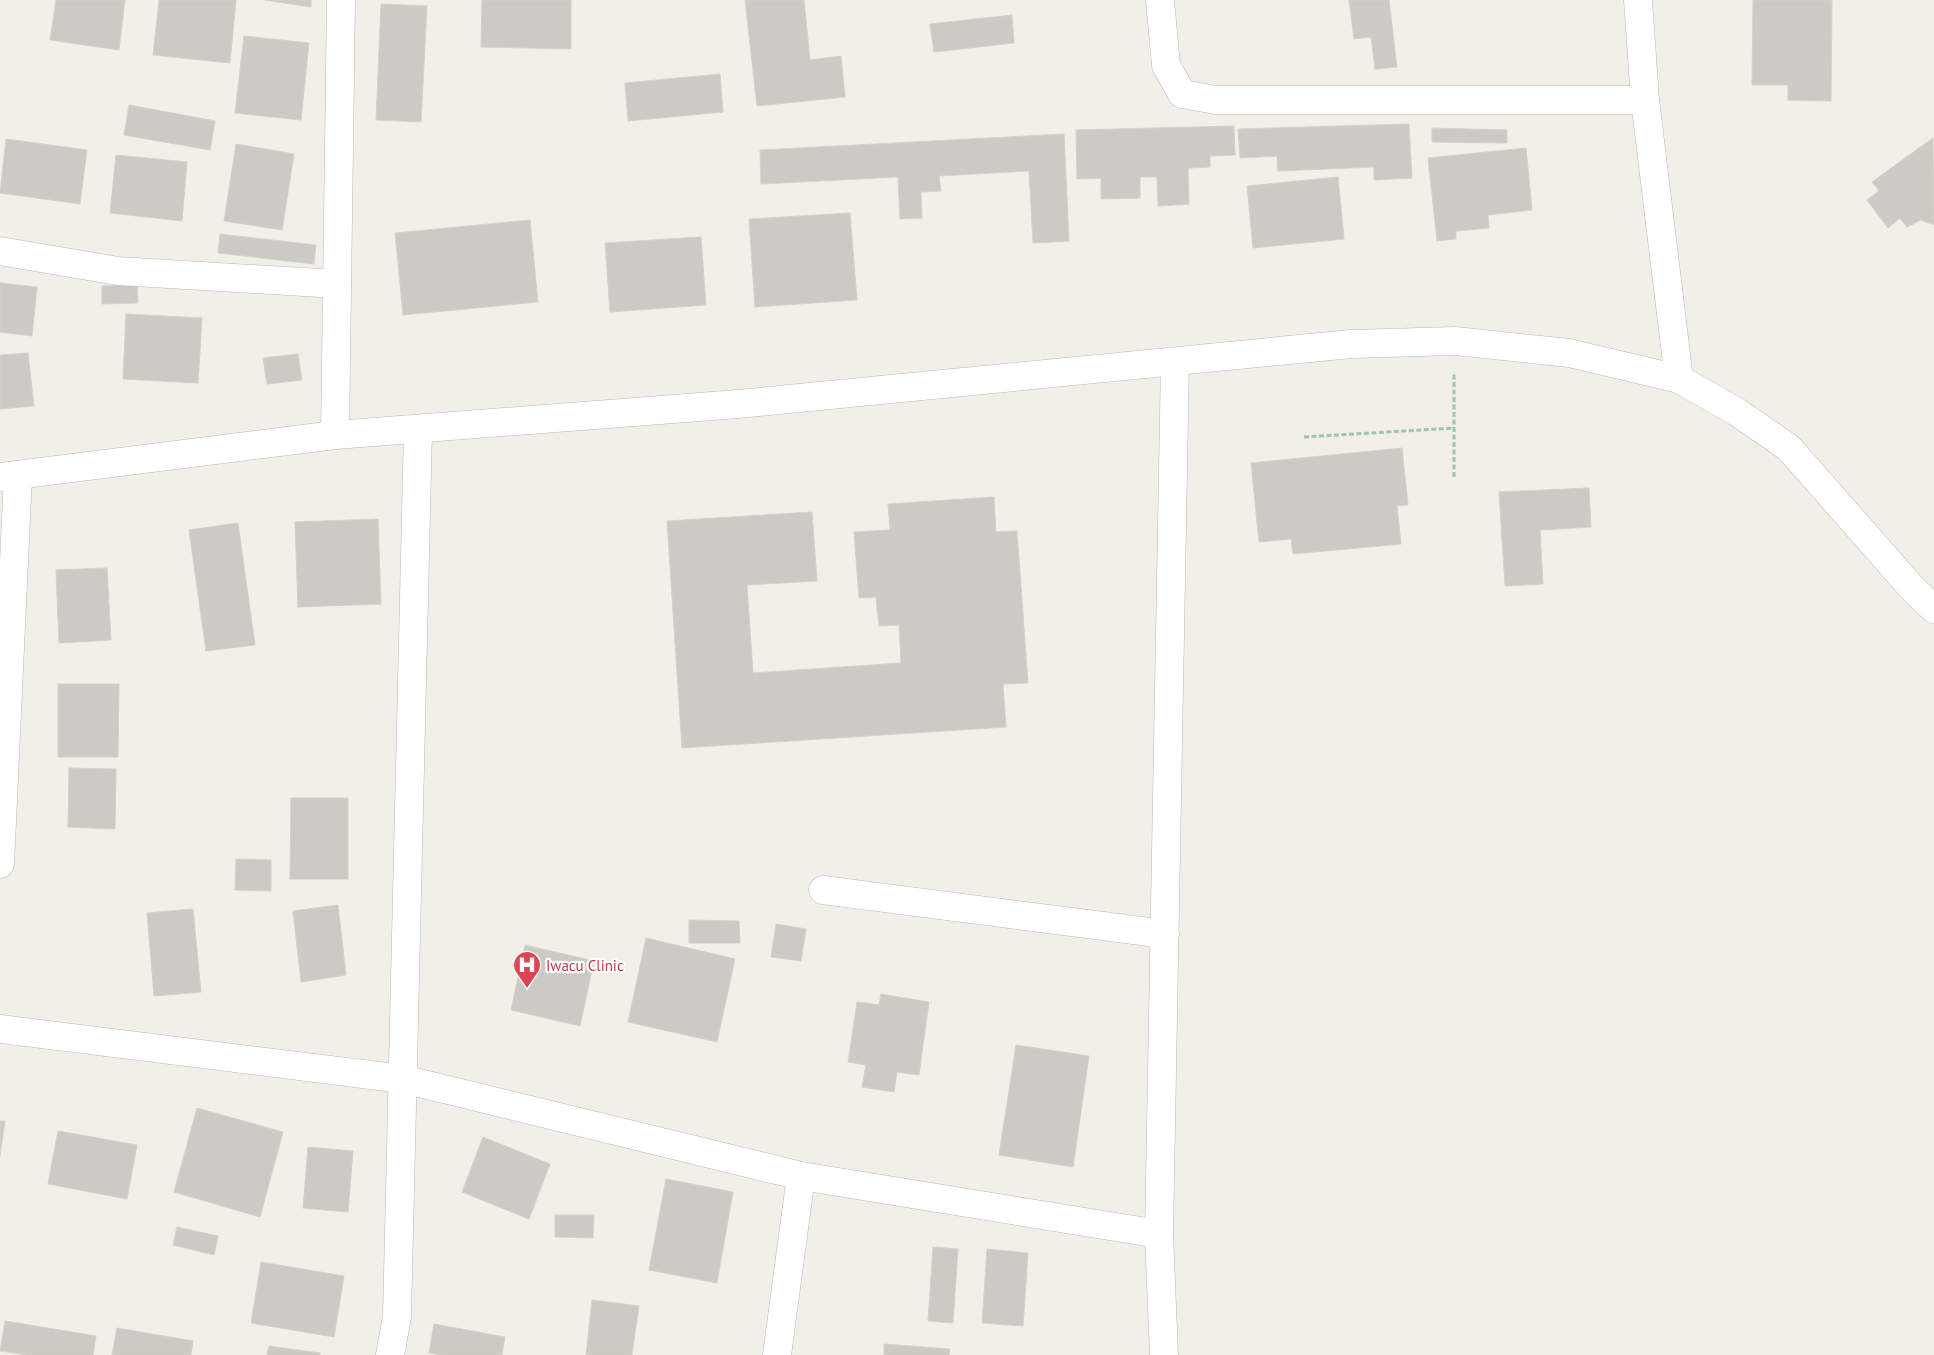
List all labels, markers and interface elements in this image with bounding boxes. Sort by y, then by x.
hospital icon: Iwacu Clinic [512,950,542,989]
place label: Iwacu Clinic [546,956,624,975]

